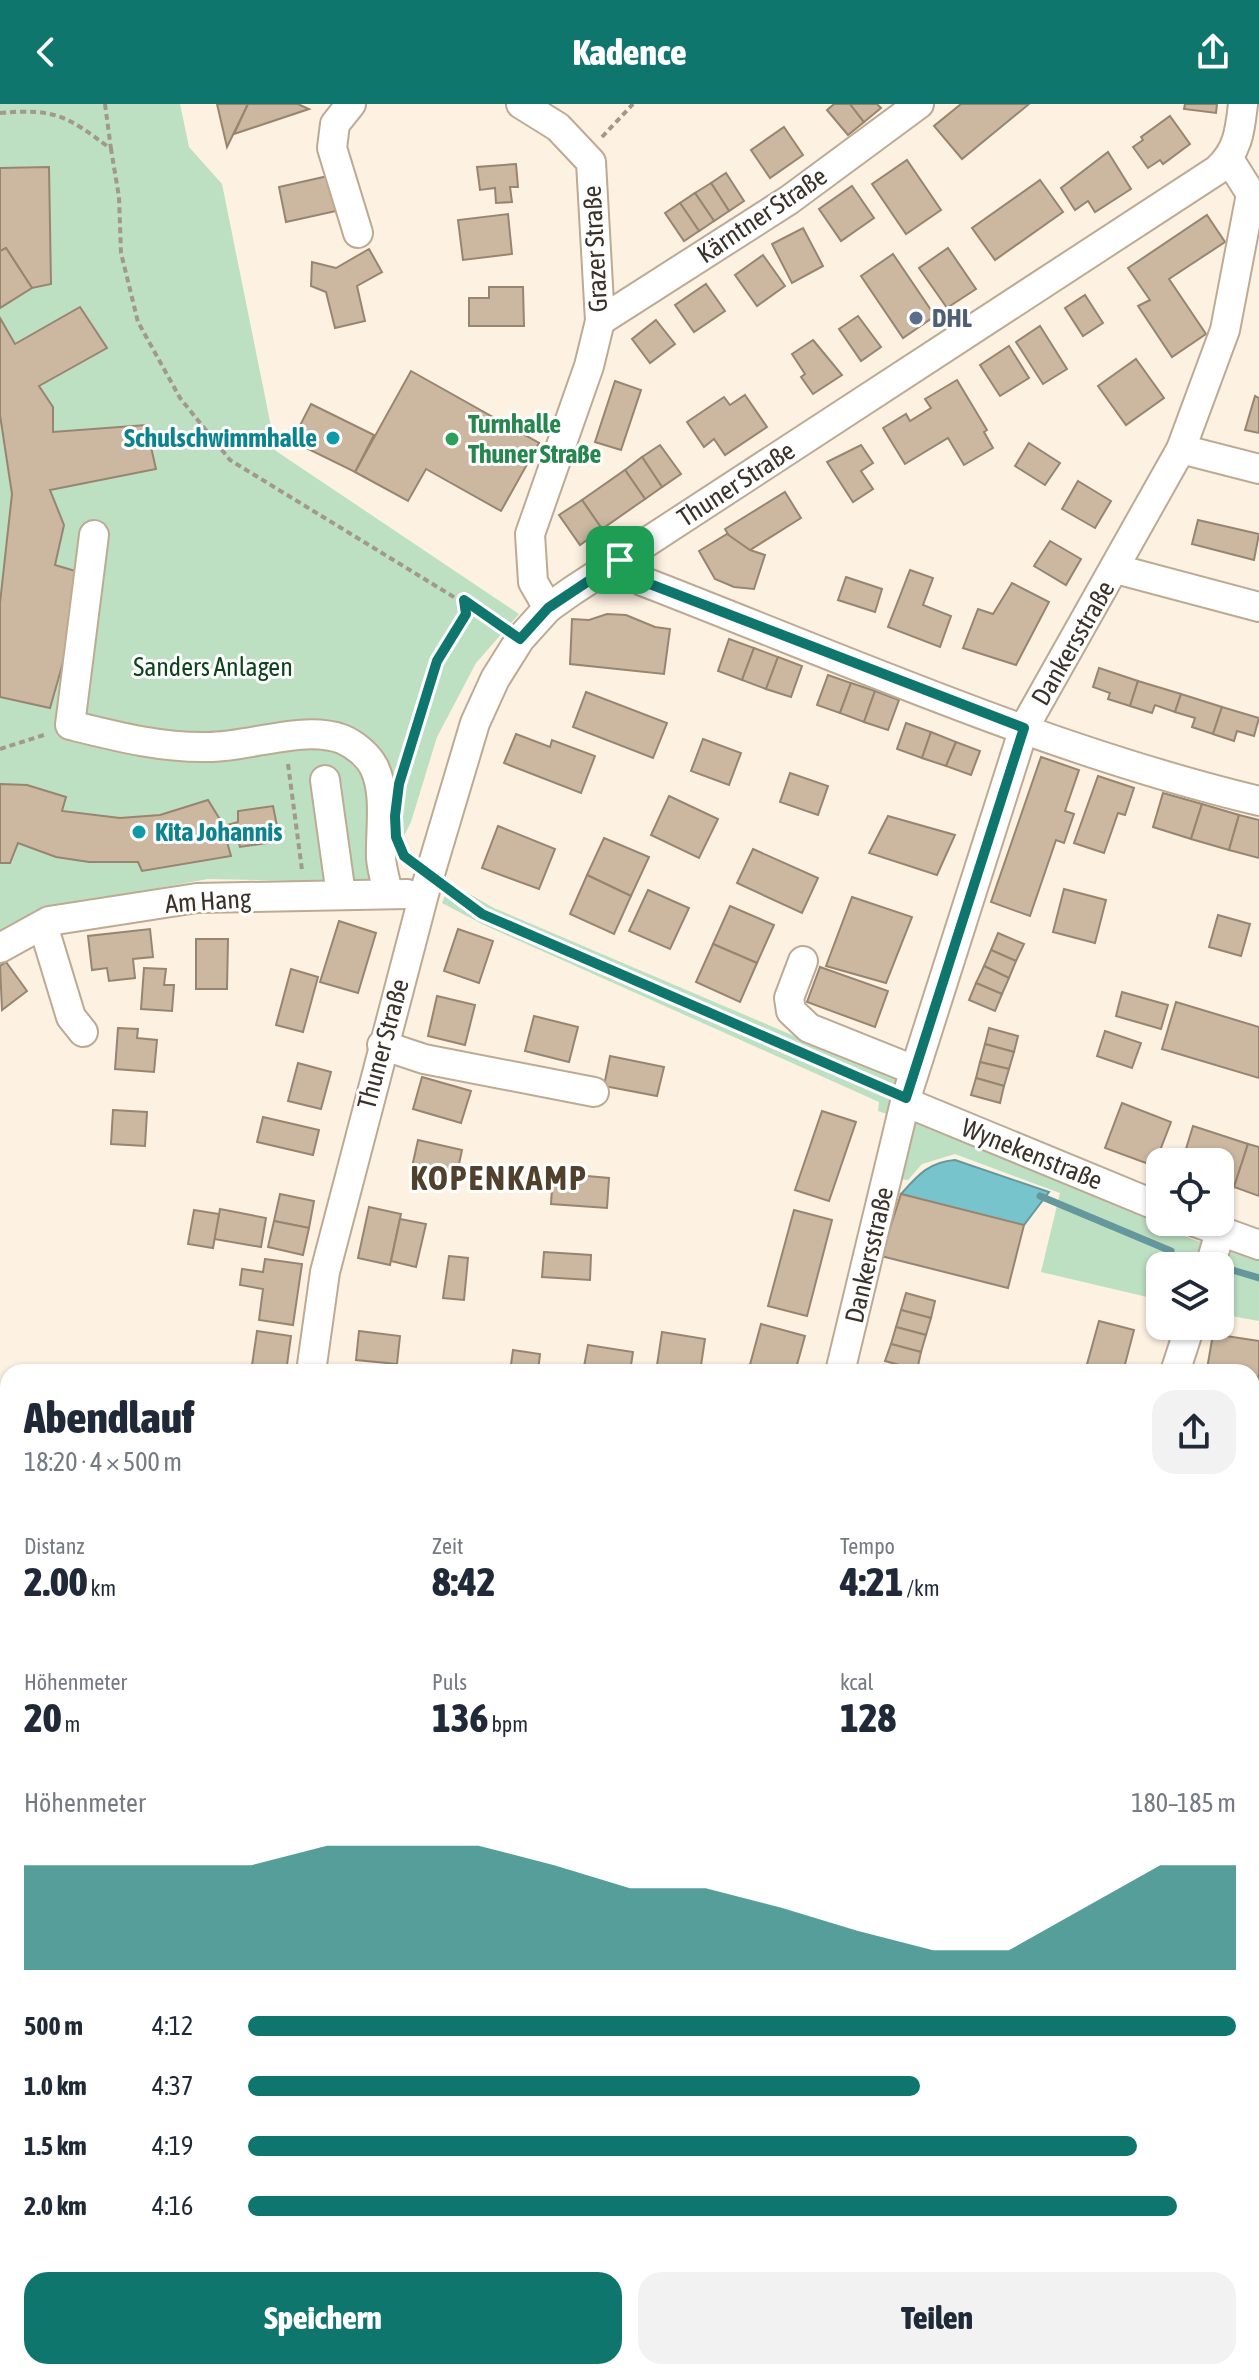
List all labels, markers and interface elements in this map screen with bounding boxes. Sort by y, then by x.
icon: back [24,30,68,74]
icon: share [1191,30,1235,74]
text: Kadence [572,31,687,73]
street label: Kärntner Straße [692,161,832,269]
street label: Grazer Straße [577,185,613,313]
place label: DHL [932,303,972,333]
marker: DHL [907,309,925,327]
place label: Turnhalle Thuner Straße [468,409,602,469]
place label: Schulschwimmhalle [124,423,317,453]
marker: Schulschwimmhalle [324,429,342,447]
marker: Turnhalle Thuner Straße [443,430,461,448]
street label: Thuner Straße [672,435,800,533]
pin [586,526,654,594]
icon: arrive [598,538,642,582]
street label: Dankersstraße [1025,575,1121,711]
park label: Sanders Anlagen [133,652,293,682]
place label: Kita Johannis [155,817,282,847]
marker: Kita Johannis [130,823,148,841]
street label: Am Hang [164,883,253,919]
street label: Thuner Straße [351,976,415,1112]
street label: Wynekenstraße [957,1112,1107,1196]
map controls [1146,1148,1234,1340]
button: locate [1146,1148,1234,1236]
district label: KOPENKAMP [410,1158,588,1197]
street label: Dankersstraße [839,1184,899,1326]
button: layers [1146,1252,1234,1340]
button: share [1152,1390,1236,1474]
text: Abendlauf [24,1392,194,1442]
text: 18:20 · 4 × 500 m [24,1447,182,1477]
text: Distanz [24,1533,84,1559]
text: Zeit [432,1533,463,1559]
text: Tempo [840,1533,895,1559]
text: 2.00 [24,1559,88,1604]
text: 8:42 [432,1559,496,1604]
text: 4:21 [840,1559,904,1604]
text: km [88,1575,116,1601]
text: /km [904,1575,940,1601]
text: Höhenmeter [24,1669,127,1695]
text: Puls [432,1669,467,1695]
text: kcal [840,1669,873,1695]
text: 20 [24,1695,62,1740]
text: 136 [432,1695,488,1740]
text: 128 [840,1695,896,1740]
text: m [62,1711,80,1737]
text: bpm [488,1711,528,1737]
text: Höhenmeter [24,1788,146,1818]
text: 180–185 m [1131,1788,1236,1818]
text: 500 m [24,2011,83,2041]
text: 4:12 [152,2011,193,2041]
text: 1.0 km [24,2071,87,2101]
text: 4:37 [152,2071,193,2101]
text: 1.5 km [24,2131,87,2161]
text: 4:19 [152,2131,193,2161]
text: 2.0 km [24,2191,87,2221]
text: 4:16 [152,2191,193,2221]
button: Speichern [24,2272,622,2364]
button: Teilen [638,2272,1236,2364]

